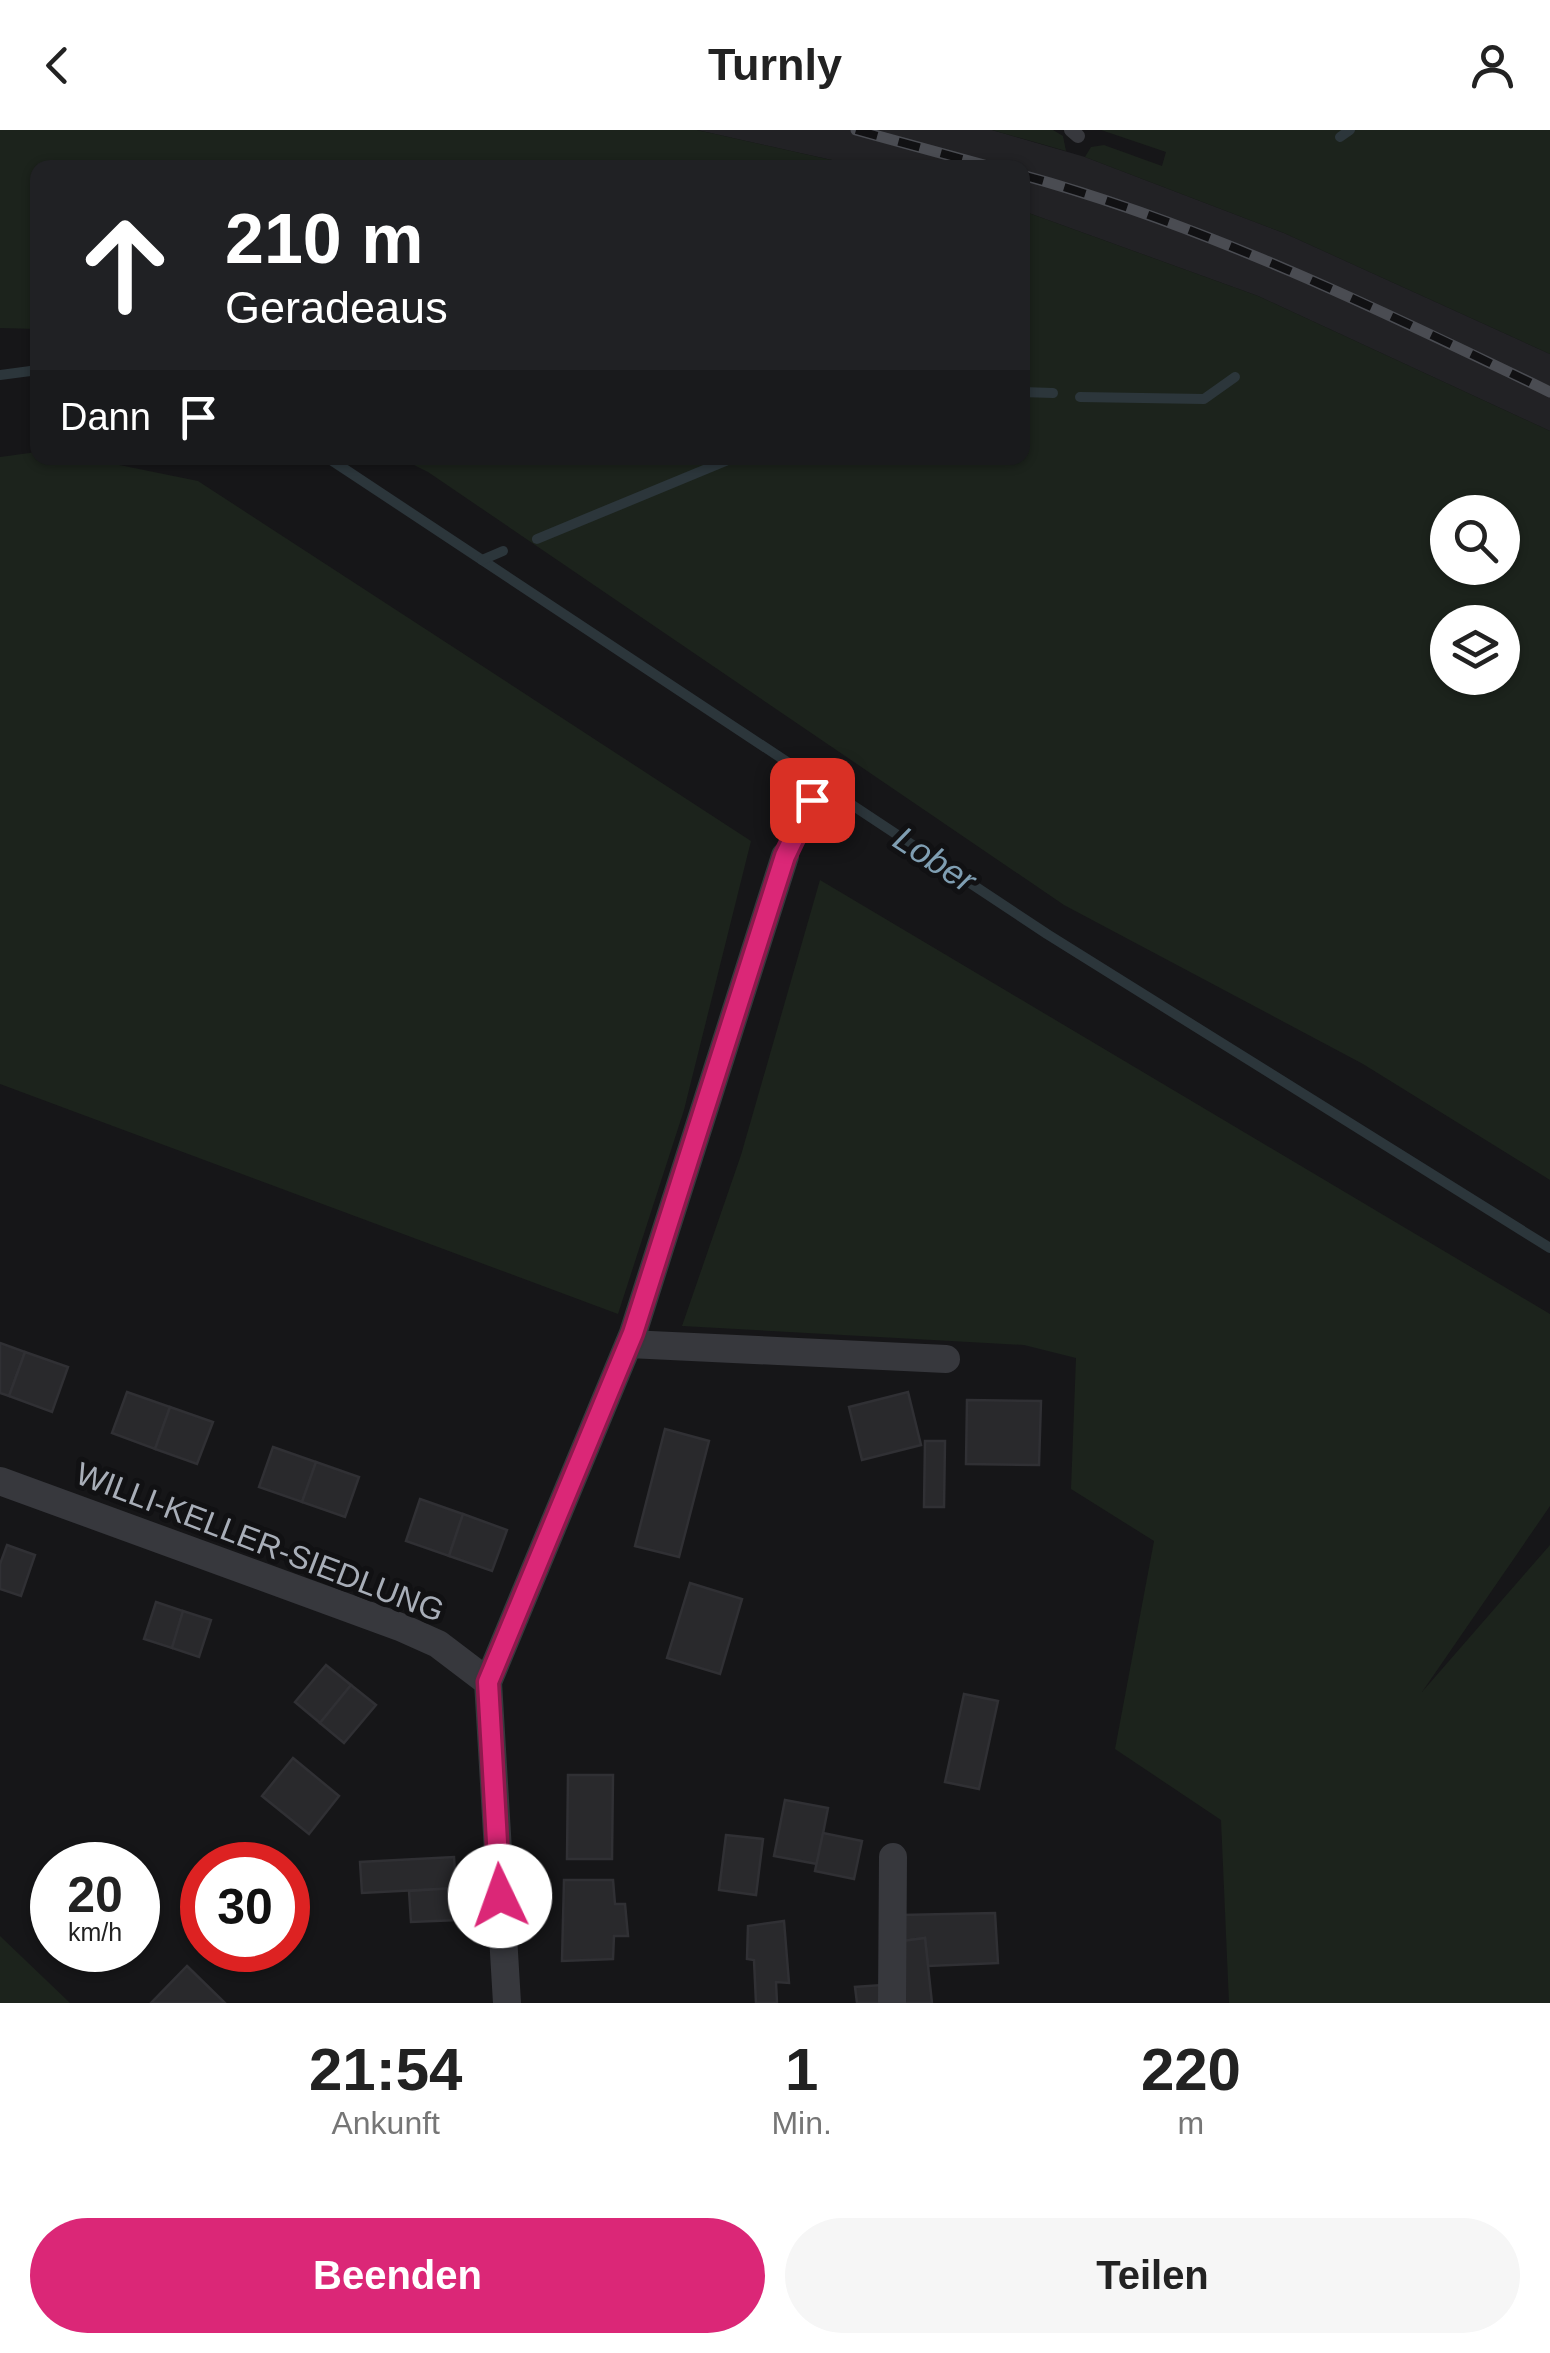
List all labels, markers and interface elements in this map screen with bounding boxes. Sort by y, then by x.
icon: back [30,38,85,93]
icon: person [1465,38,1520,93]
text: Turnly [708,39,842,90]
icon: ahead [60,200,190,330]
text: 210 m [225,200,423,278]
text: Geradeaus [225,282,448,333]
icon: arrive [171,390,226,445]
text: Dann [60,396,151,438]
map controls [1430,495,1520,695]
button: search [1430,495,1520,585]
button: layers [1430,605,1520,695]
pin [770,758,855,843]
icon: arrive [785,773,840,828]
water label: Lober [887,818,984,900]
street label: WILLI-KELLER-SIEDLUNG [71,1455,449,1629]
speed limit sign: 30 [180,1842,310,1972]
position arrow [448,1844,552,1948]
text: 20 [67,1867,123,1923]
text: km/h [68,1918,122,1946]
text: 21:54 [309,2036,462,2103]
text: 1 [785,2036,818,2103]
text: 220 [1141,2036,1241,2103]
text: Ankunft [331,2105,440,2141]
text: Min. [771,2105,832,2141]
text: m [1178,2105,1204,2141]
button: Beenden [30,2218,765,2333]
button: Teilen [785,2218,1520,2333]

